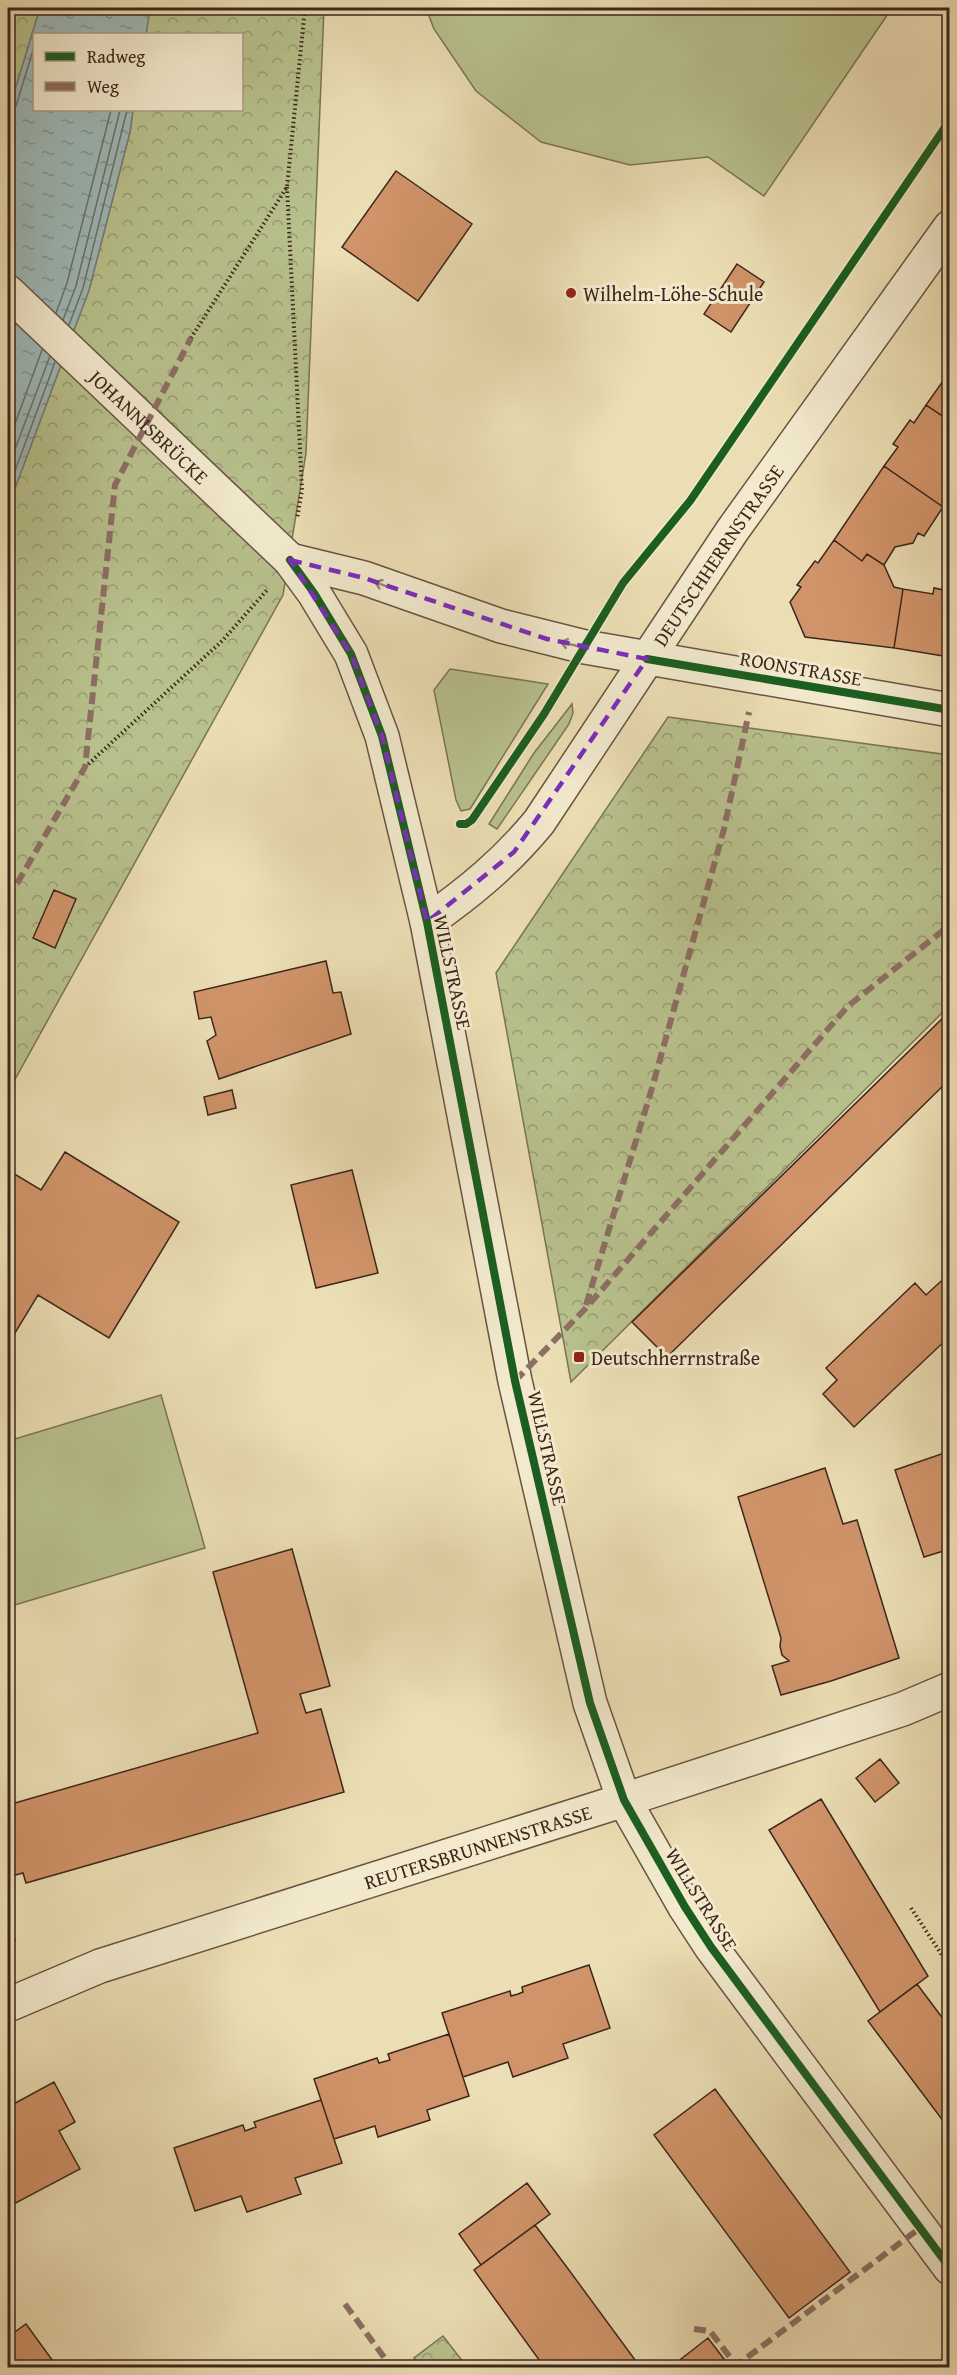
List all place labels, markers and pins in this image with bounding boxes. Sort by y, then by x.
place label: Wilhelm-Löhe-Schule [583,279,763,308]
marker: Wilhelm-Löhe-Schule [564,286,578,300]
place label: Deutschherrnstraße [591,1343,760,1372]
marker: Deutschherrnstraße [572,1350,586,1364]

